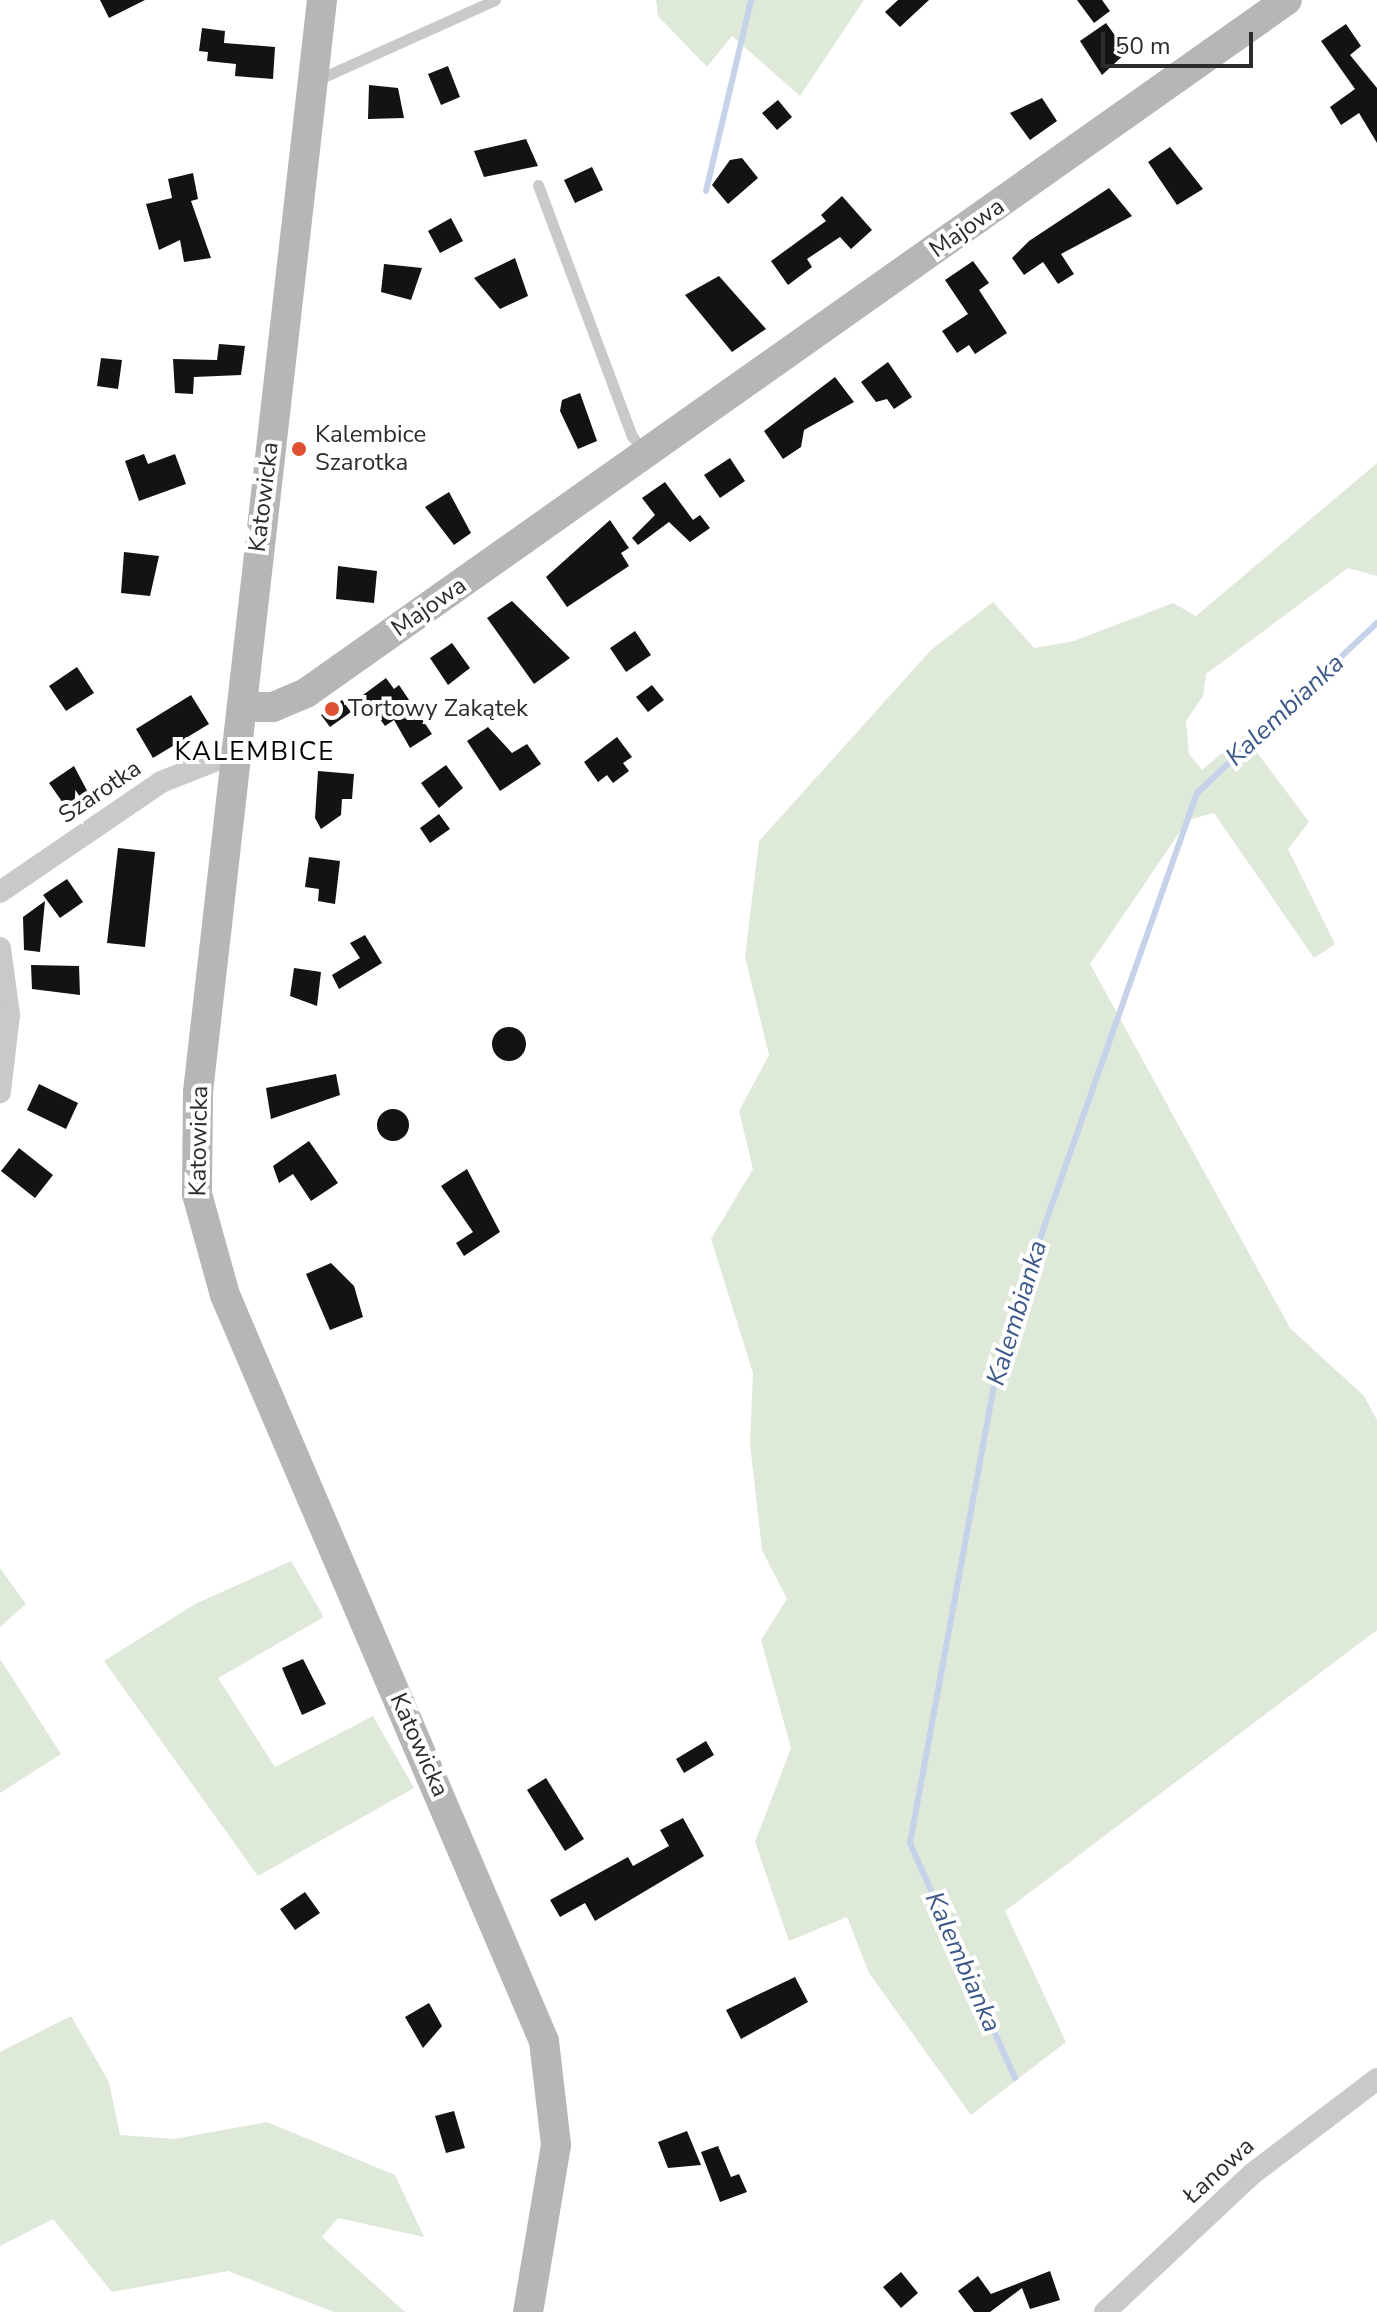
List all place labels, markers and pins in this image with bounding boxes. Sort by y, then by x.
place label: Kalembice Szarotka [315,421,426,477]
marker: Kalembice Szarotka [290,440,308,458]
place label: Tortowy Zakątek [348,695,528,723]
marker: Tortowy Zakątek [323,700,341,718]

